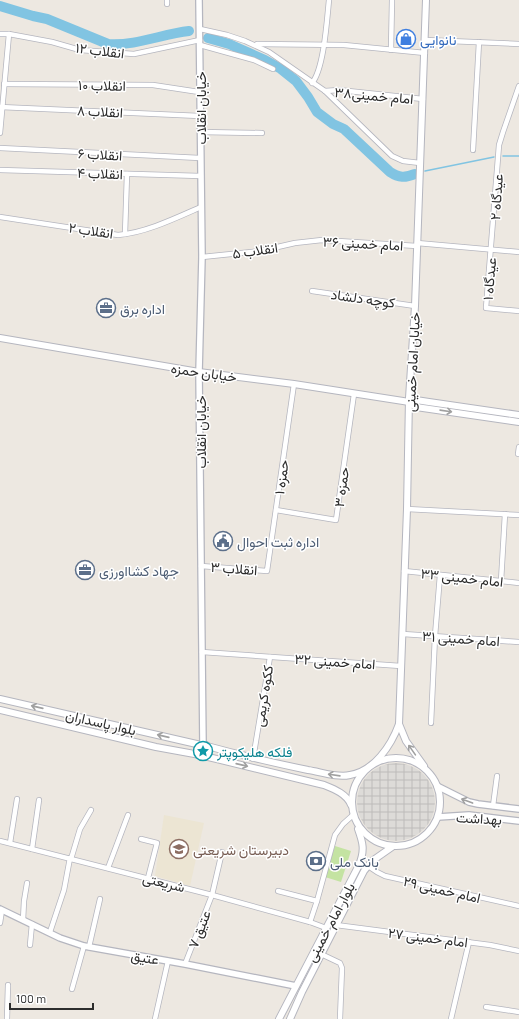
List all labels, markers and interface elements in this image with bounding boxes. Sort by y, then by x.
shop icon: نانوایی [395,28,417,50]
place label: نانوایی [420,31,456,49]
street label: انقلاب ۱۲ [74,39,125,62]
street label: خیابان انقلاب [192,71,210,145]
street label: انقلاب ۱۰ [78,76,126,95]
street label: امام خمینی۳۸ [334,83,414,108]
street label: انقلاب ۸ [77,101,123,122]
street label: انقلاب ۶ [77,144,123,165]
street label: انقلاب ۴ [77,164,123,183]
street label: عیدگاه ۲ [486,173,506,221]
street label: انقلاب ۲ [67,218,114,243]
street label: امام خمینی ۳۶ [322,232,404,255]
street label: انقلاب ۵ [231,238,279,263]
street label: عیدگاه ۱ [479,257,499,301]
street label: کوچه دلشاد [329,285,396,313]
office icon: اداره برق [95,297,117,319]
place label: اداره برق [120,300,165,318]
street label: خیابان امام خمینی [401,312,424,412]
street label: خیابان حمزه [170,359,238,386]
street label: خیابان انقلاب [192,395,210,469]
one-way arrow [439,407,452,415]
street label: حمزه ۱ [270,458,293,496]
street label: حمزه ۳ [330,466,353,508]
public building icon: اداره ثبت احوال [212,530,234,552]
place label: اداره ثبت احوال [237,533,319,552]
street label: انقلاب ۳ [210,558,258,579]
office icon: جهاد کشااورزی [74,559,96,581]
place label: جهاد کشااورزی [99,562,179,580]
street label: امام خمینی ۳۳ [420,564,504,591]
street label: امام خمینی ۳۱ [422,627,500,650]
street label: امام خمینی ۳۲ [294,650,376,673]
street label: ککوه کریمی [250,664,277,728]
one-way arrow [30,703,43,711]
street label: بلوار پاسداران [64,706,138,740]
one-way arrow [157,732,170,740]
place icon: فلکه هلیکوپتر [192,740,214,762]
place label: فلکه هلیکوپتر [216,743,292,762]
one-way arrow [408,745,416,756]
one-way arrow [235,762,248,770]
one-way arrow [328,771,341,779]
one-way arrow [461,796,473,804]
street label: بهداشت [456,808,502,829]
school or university icon: دبیرستان شریعتی [168,838,190,860]
place label: دبیرستان شریعتی [193,841,289,859]
bank icon: بانک ملی [305,850,327,872]
place label: بانک ملی [330,853,379,871]
street label: شریعتی [141,869,187,896]
street label: امام خمینی ۲۹ [402,872,482,907]
street label: بلوار امام خمینی [302,879,359,965]
street label: عتیق ۷ [184,908,215,951]
street label: امام خمینی ۲۷ [387,924,469,951]
street label: عتیق [129,946,160,969]
scale bar [10,985,93,1011]
text: 100 m [16,991,46,1005]

